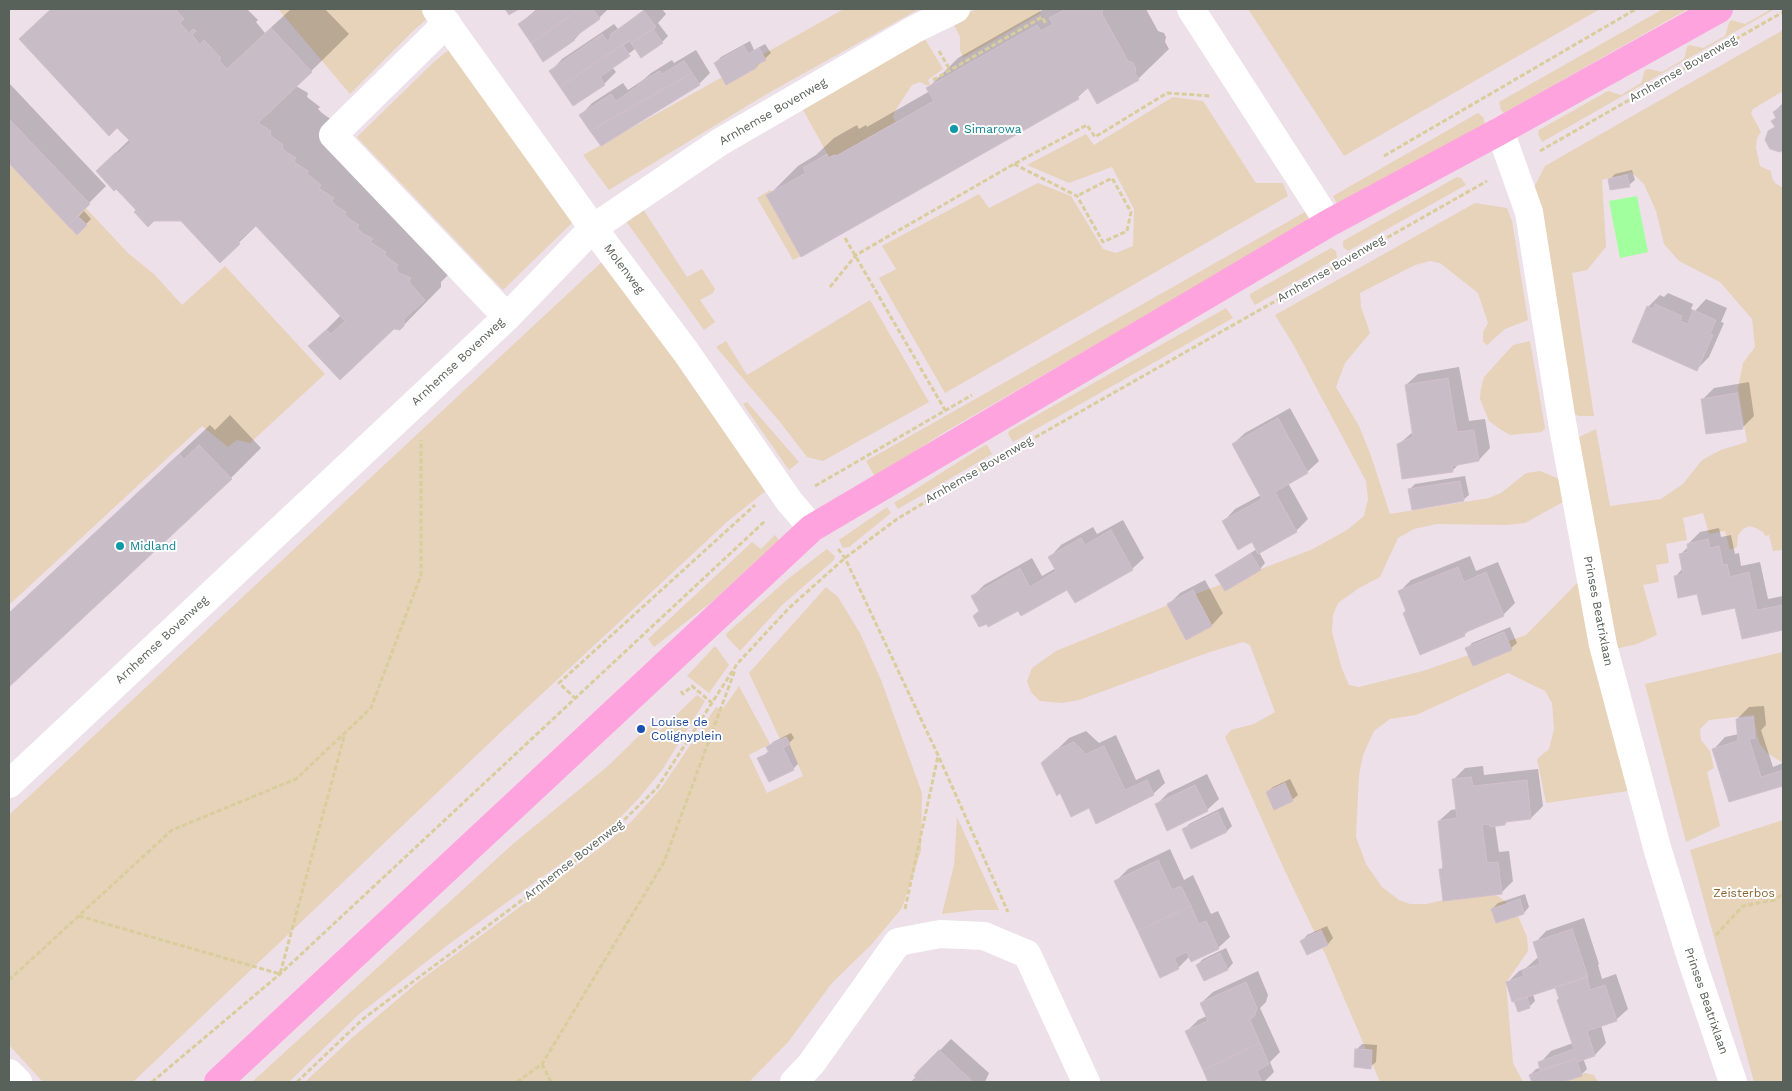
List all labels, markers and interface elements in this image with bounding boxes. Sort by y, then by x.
street label: Arnhemse Bovenweg [1627,32,1739,106]
street label: Arnhemse Bovenweg [717,75,829,149]
place label: Simarowa [964,122,1021,136]
marker: Simarowa [948,123,960,135]
street label: Arnhemse Bovenweg [1275,232,1387,306]
street label: Molenweg [601,241,647,297]
street label: Arnhemse Bovenweg [408,315,508,409]
street label: Arnhemse Bovenweg [923,433,1035,507]
place label: Midland [130,539,176,553]
marker: Midland [114,540,126,552]
street label: Prinses Beatrixlaan [1580,555,1616,667]
street label: Arnhemse Bovenweg [112,593,212,687]
place label: Louise de Colignyplein [651,715,722,743]
marker: Louise de Colignyplein [635,723,647,735]
street label: Arnhemse Bovenweg [521,817,627,903]
park label: Zeisterbos [1713,886,1775,900]
street label: Prinses Beatrixlaan [1681,946,1731,1056]

